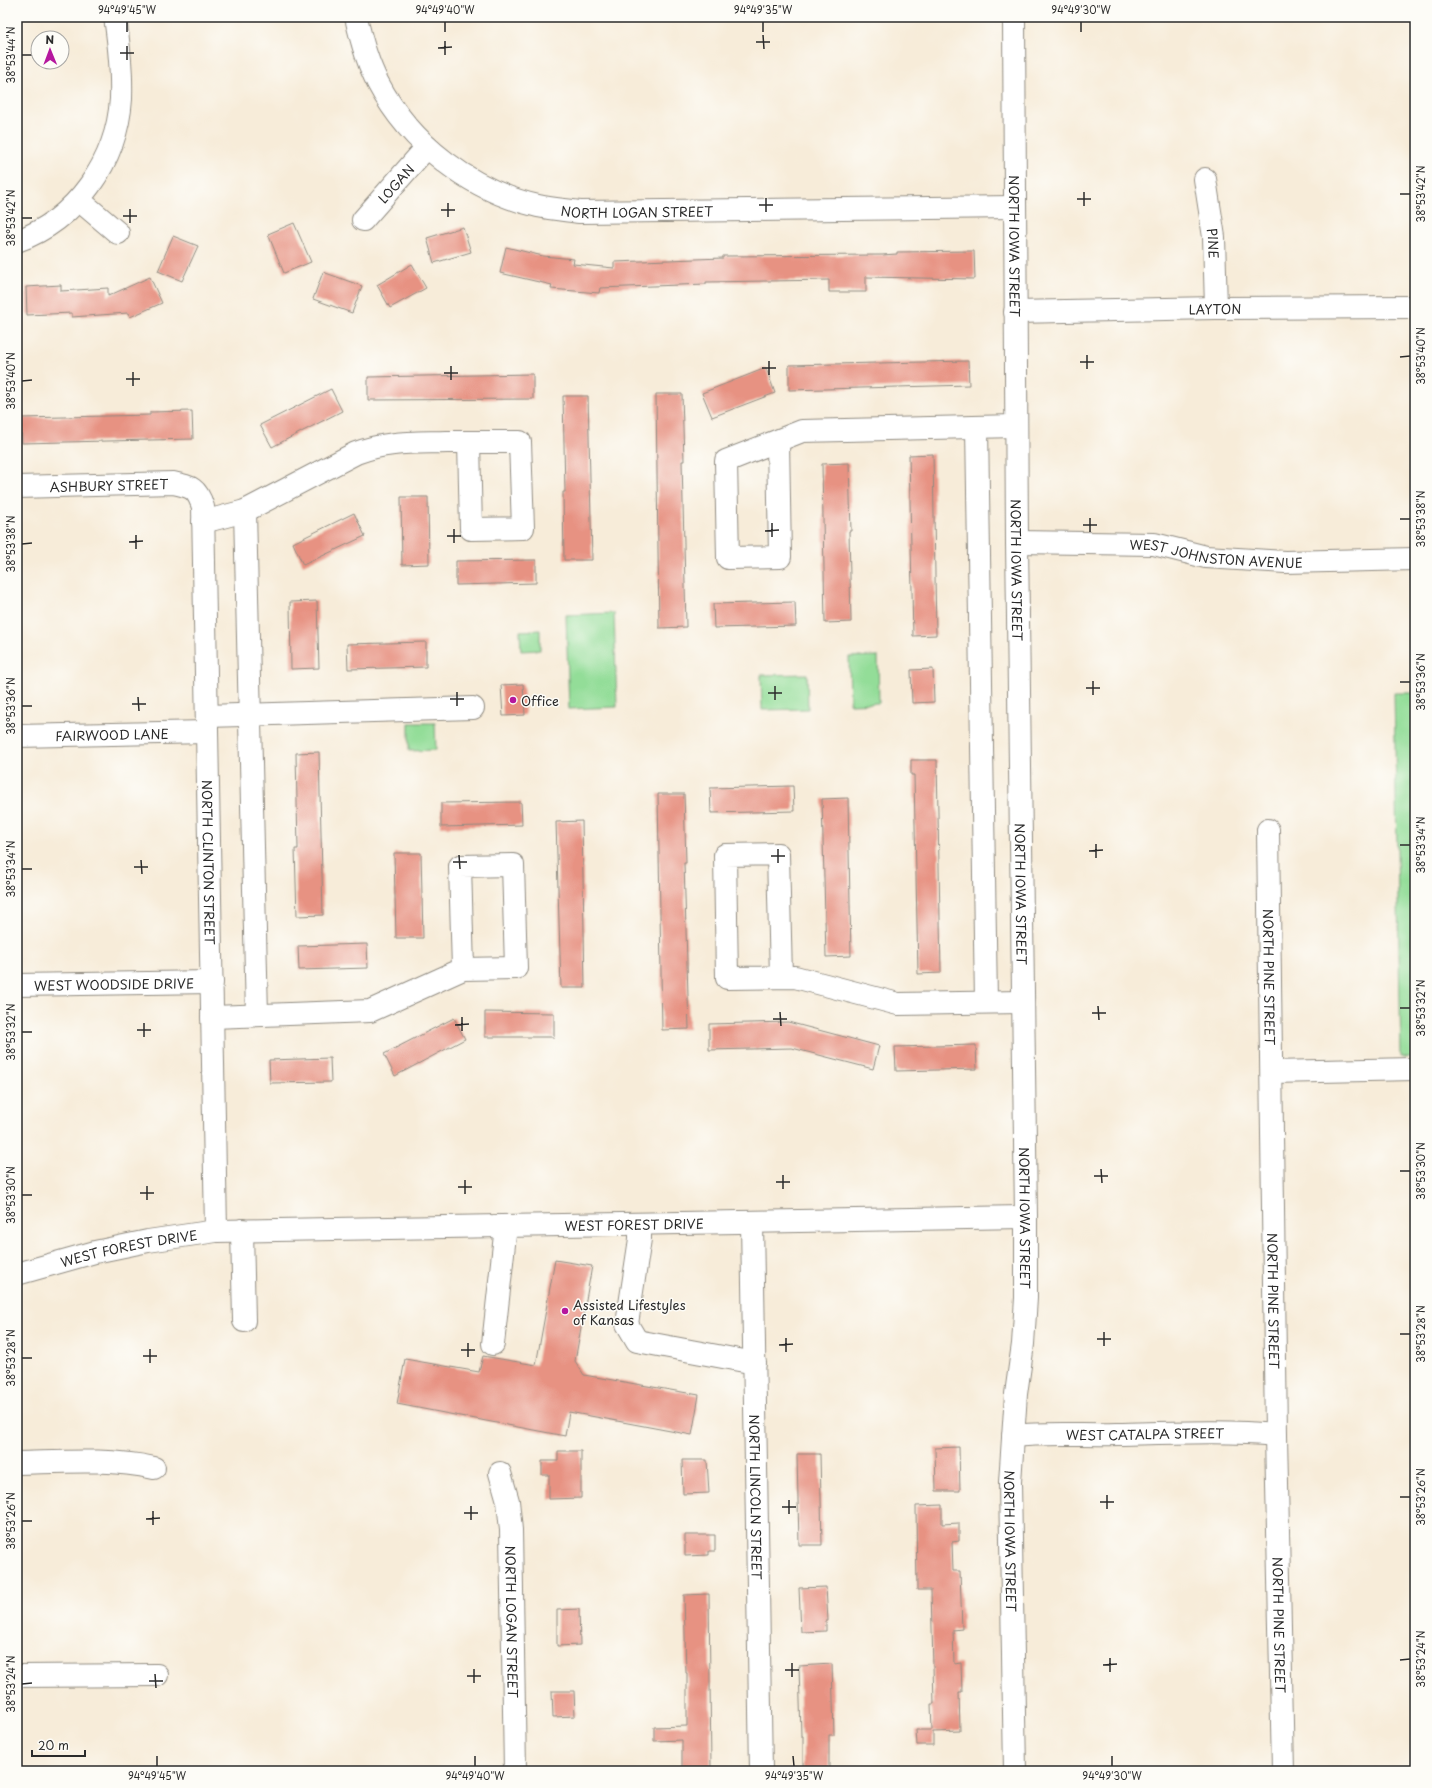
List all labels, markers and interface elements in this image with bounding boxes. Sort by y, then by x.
text: 94°49'45"W [98,2,157,17]
text: 94°49'40"W [415,2,475,17]
text: 94°49'35"W [734,2,793,17]
text: 94°49'30"W [1051,2,1111,17]
text: 38°53'44"N [3,26,18,83]
north arrow [30,30,70,70]
text: N [45,31,55,48]
street label: LOGAN [373,159,418,207]
text: 38°53'42"N [1413,165,1428,222]
street label: NORTH IOWA STREET [1005,175,1025,317]
text: 38°53'42"N [3,189,18,246]
street label: NORTH LOGAN STREET [560,200,713,222]
street label: PINE [1203,227,1224,259]
street label: LAYTON [1188,298,1241,318]
text: 38°53'40"N [1413,327,1428,385]
text: 38°53'40"N [3,352,18,410]
street label: ASHBURY STREET [49,474,169,496]
text: 38°53'38"N [1413,490,1428,547]
street label: NORTH IOWA STREET [1007,499,1028,641]
text: 38°53'38"N [3,515,18,572]
street label: WEST JOHNSTON AVENUE [1129,534,1303,572]
text: 38°53'36"N [1413,653,1428,711]
text: 38°53'36"N [3,677,18,735]
place label: Office [521,691,559,710]
marker: Office [508,695,518,705]
street label: FAIRWOOD LANE [55,723,169,745]
street label: NORTH CLINTON STREET [198,780,220,945]
text: 38°53'34"N [1413,816,1428,874]
street label: NORTH IOWA STREET [1011,823,1032,965]
text: 38°53'34"N [3,840,18,898]
street label: NORTH PINE STREET [1260,909,1280,1045]
street label: WEST WOODSIDE DRIVE [34,973,194,994]
text: 38°53'32"N [1413,979,1428,1037]
text: 38°53'32"N [3,1003,18,1061]
text: 38°53'30"N [1413,1142,1428,1200]
street label: NORTH IOWA STREET [1016,1147,1036,1289]
text: 38°53'30"N [3,1166,18,1224]
street label: WEST FOREST DRIVE [564,1213,704,1234]
street label: WEST FOREST DRIVE [58,1224,198,1271]
street label: NORTH PINE STREET [1264,1233,1285,1369]
place label: Assisted Lifestyles of Kansas [573,1295,686,1329]
text: 38°53'28"N [1413,1305,1428,1363]
marker: Assisted Lifestyles of Kansas [560,1306,570,1316]
text: 38°53'28"N [3,1329,18,1387]
street label: NORTH LINCOLN STREET [746,1414,767,1580]
street label: WEST CATALPA STREET [1066,1423,1224,1444]
text: 38°53'26"N [1413,1468,1428,1526]
street label: NORTH IOWA STREET [1000,1470,1022,1612]
text: 38°53'26"N [3,1492,18,1550]
street label: NORTH LOGAN STREET [502,1545,523,1698]
street label: NORTH PINE STREET [1269,1557,1291,1693]
text: 38°53'24"N [1413,1630,1428,1688]
text: 38°53'24"N [3,1655,18,1713]
scale bar [32,1732,85,1758]
text: 20 m [38,1736,69,1754]
text: 94°49'45"W [128,1768,187,1783]
text: 94°49'40"W [445,1768,505,1783]
text: 94°49'35"W [765,1768,824,1783]
text: 94°49'30"W [1082,1768,1142,1783]

